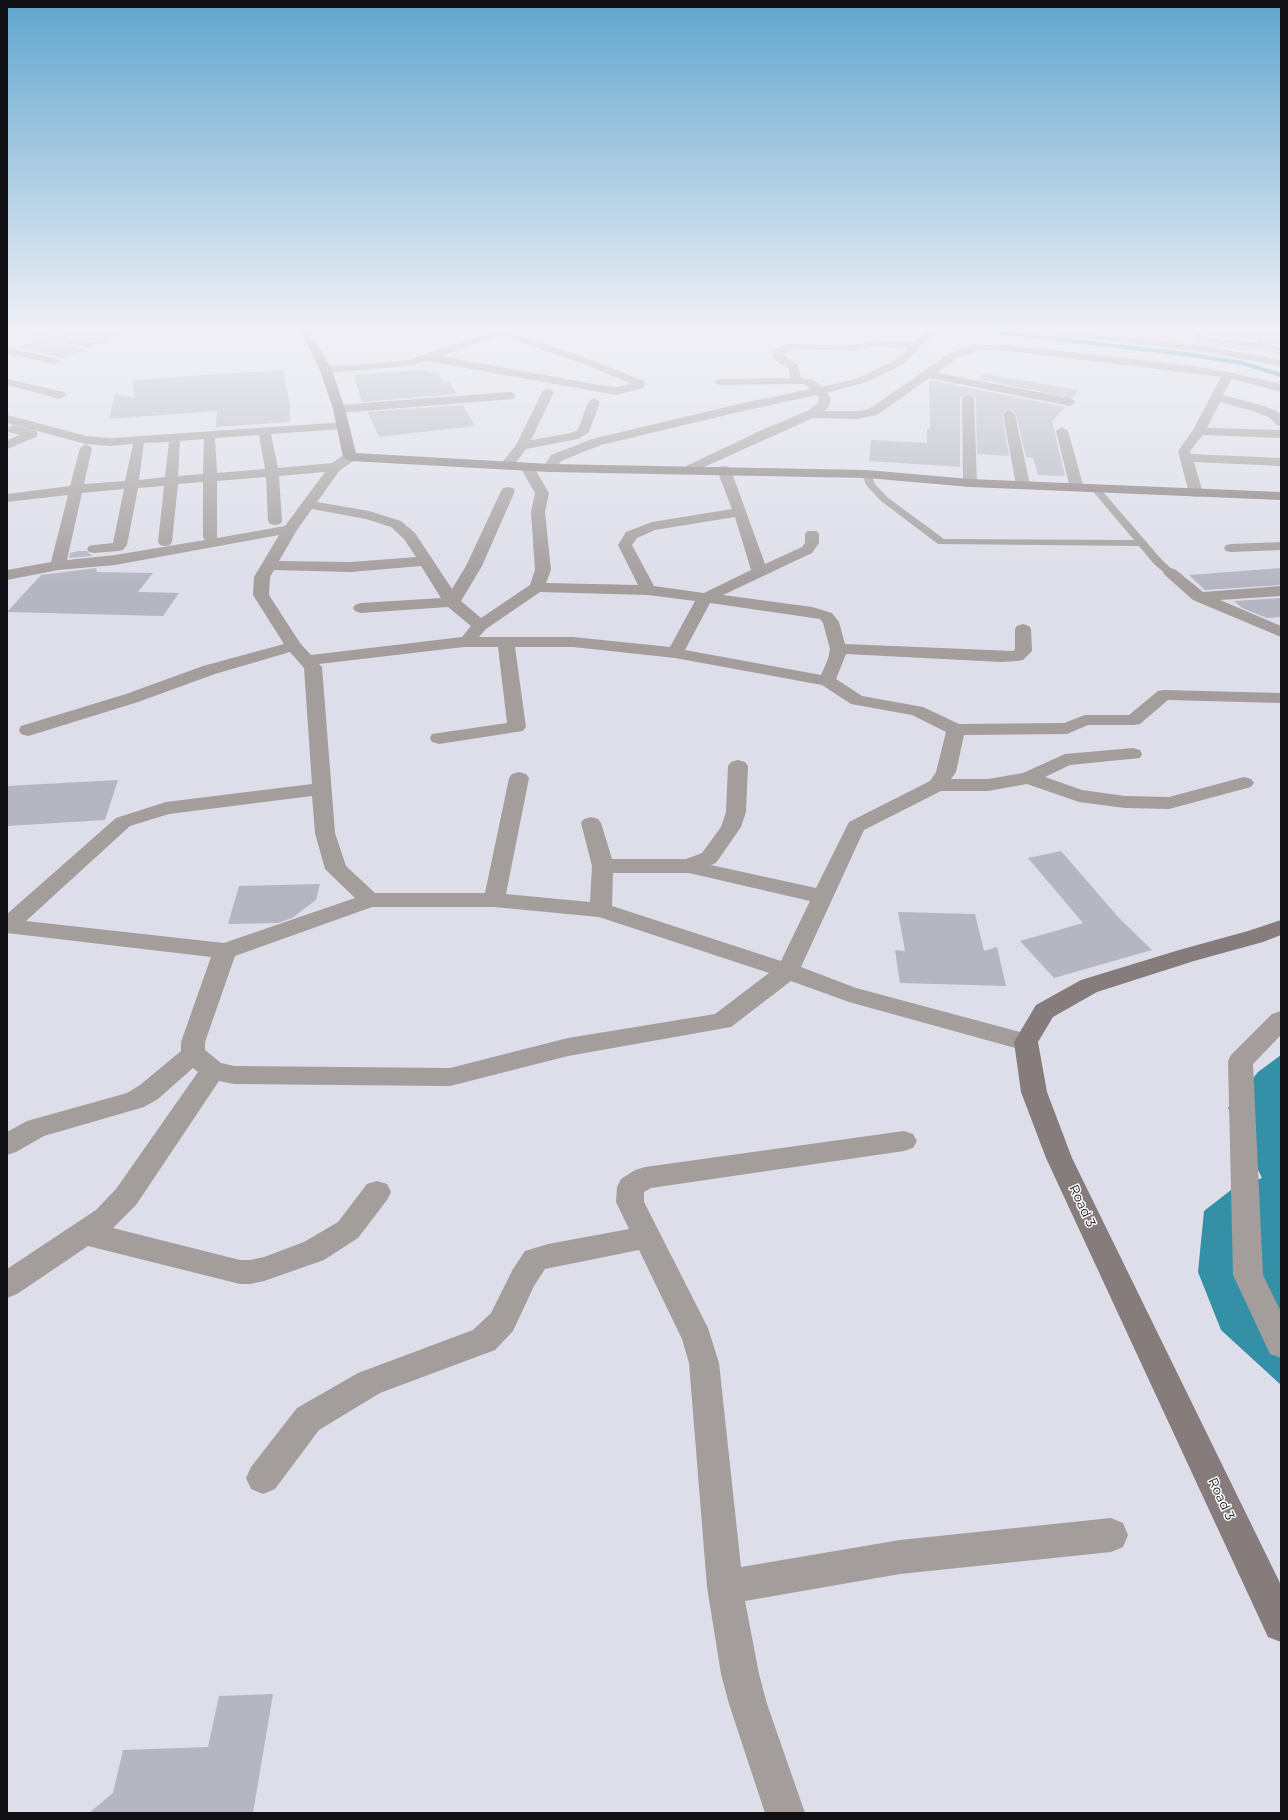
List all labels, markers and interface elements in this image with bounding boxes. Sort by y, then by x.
street label: Road 3 [1065,1182,1099,1230]
street label: Road 3 [1204,1475,1238,1523]

